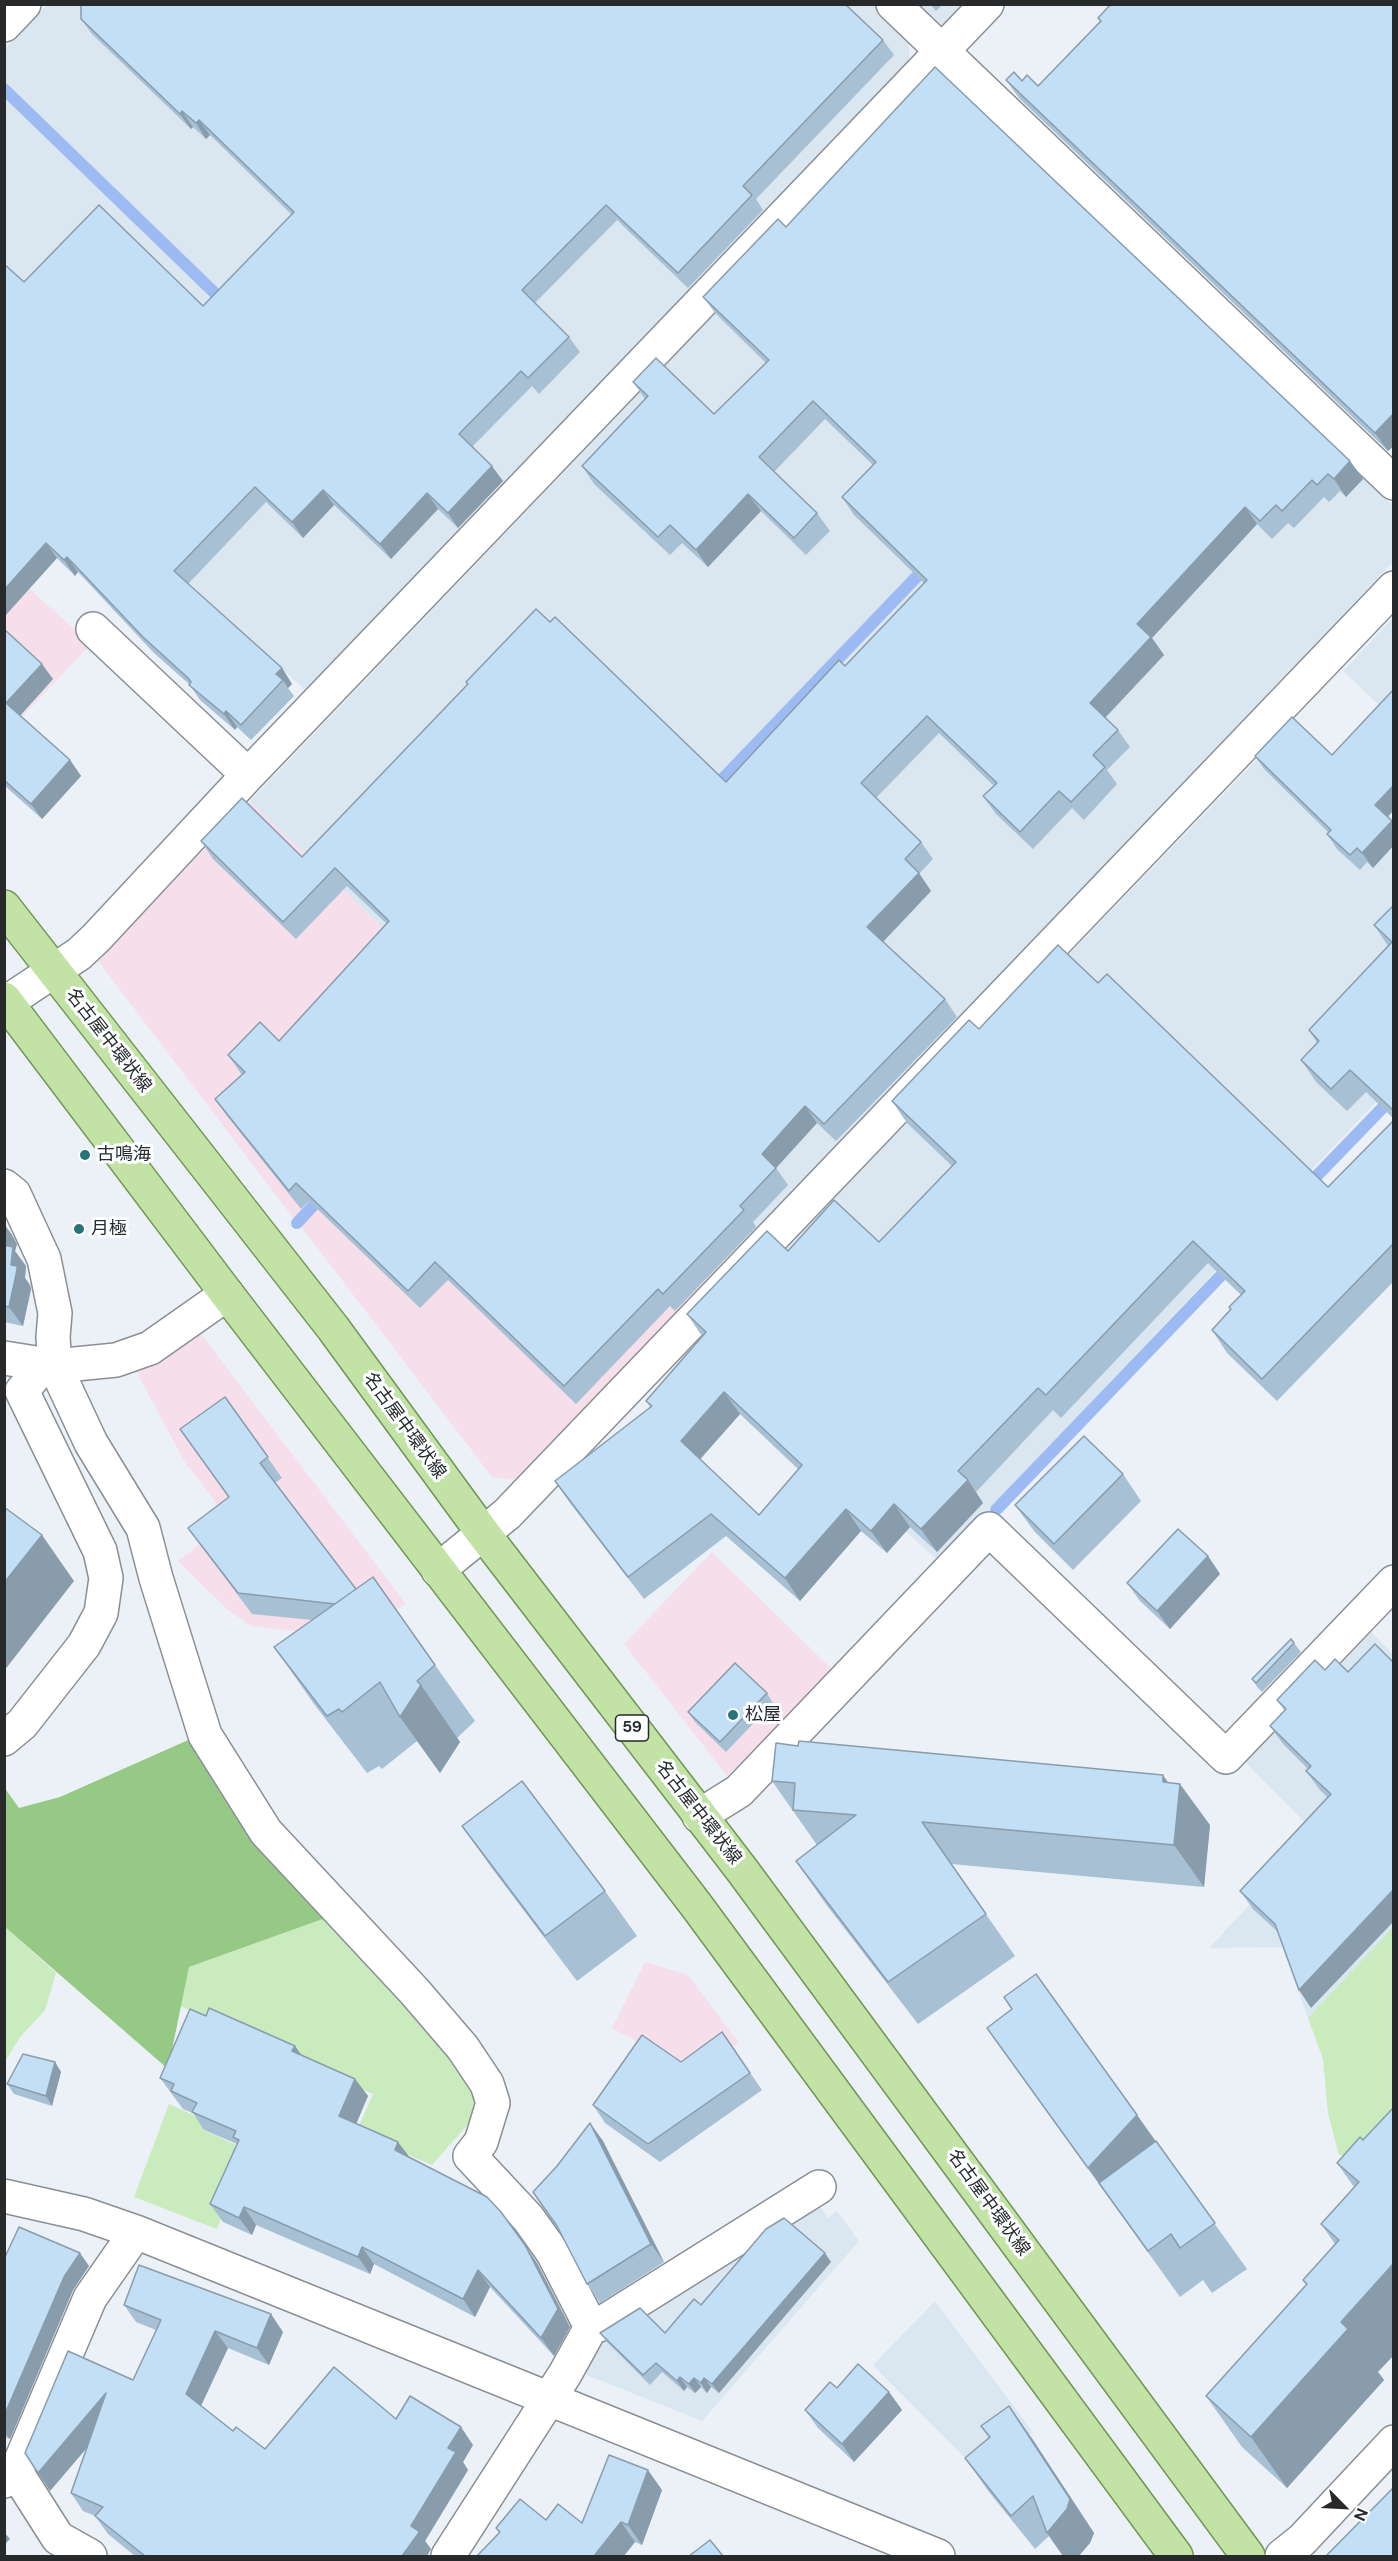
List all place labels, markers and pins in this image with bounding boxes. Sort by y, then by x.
place label: 古鳴海 [97,1144,151,1166]
marker: 古鳴海 [78,1148,92,1162]
place label: 月極 [91,1218,127,1240]
marker: 月極 [72,1222,86,1236]
place label: 松屋 [745,1704,781,1726]
marker: 松屋 [726,1708,740,1722]

